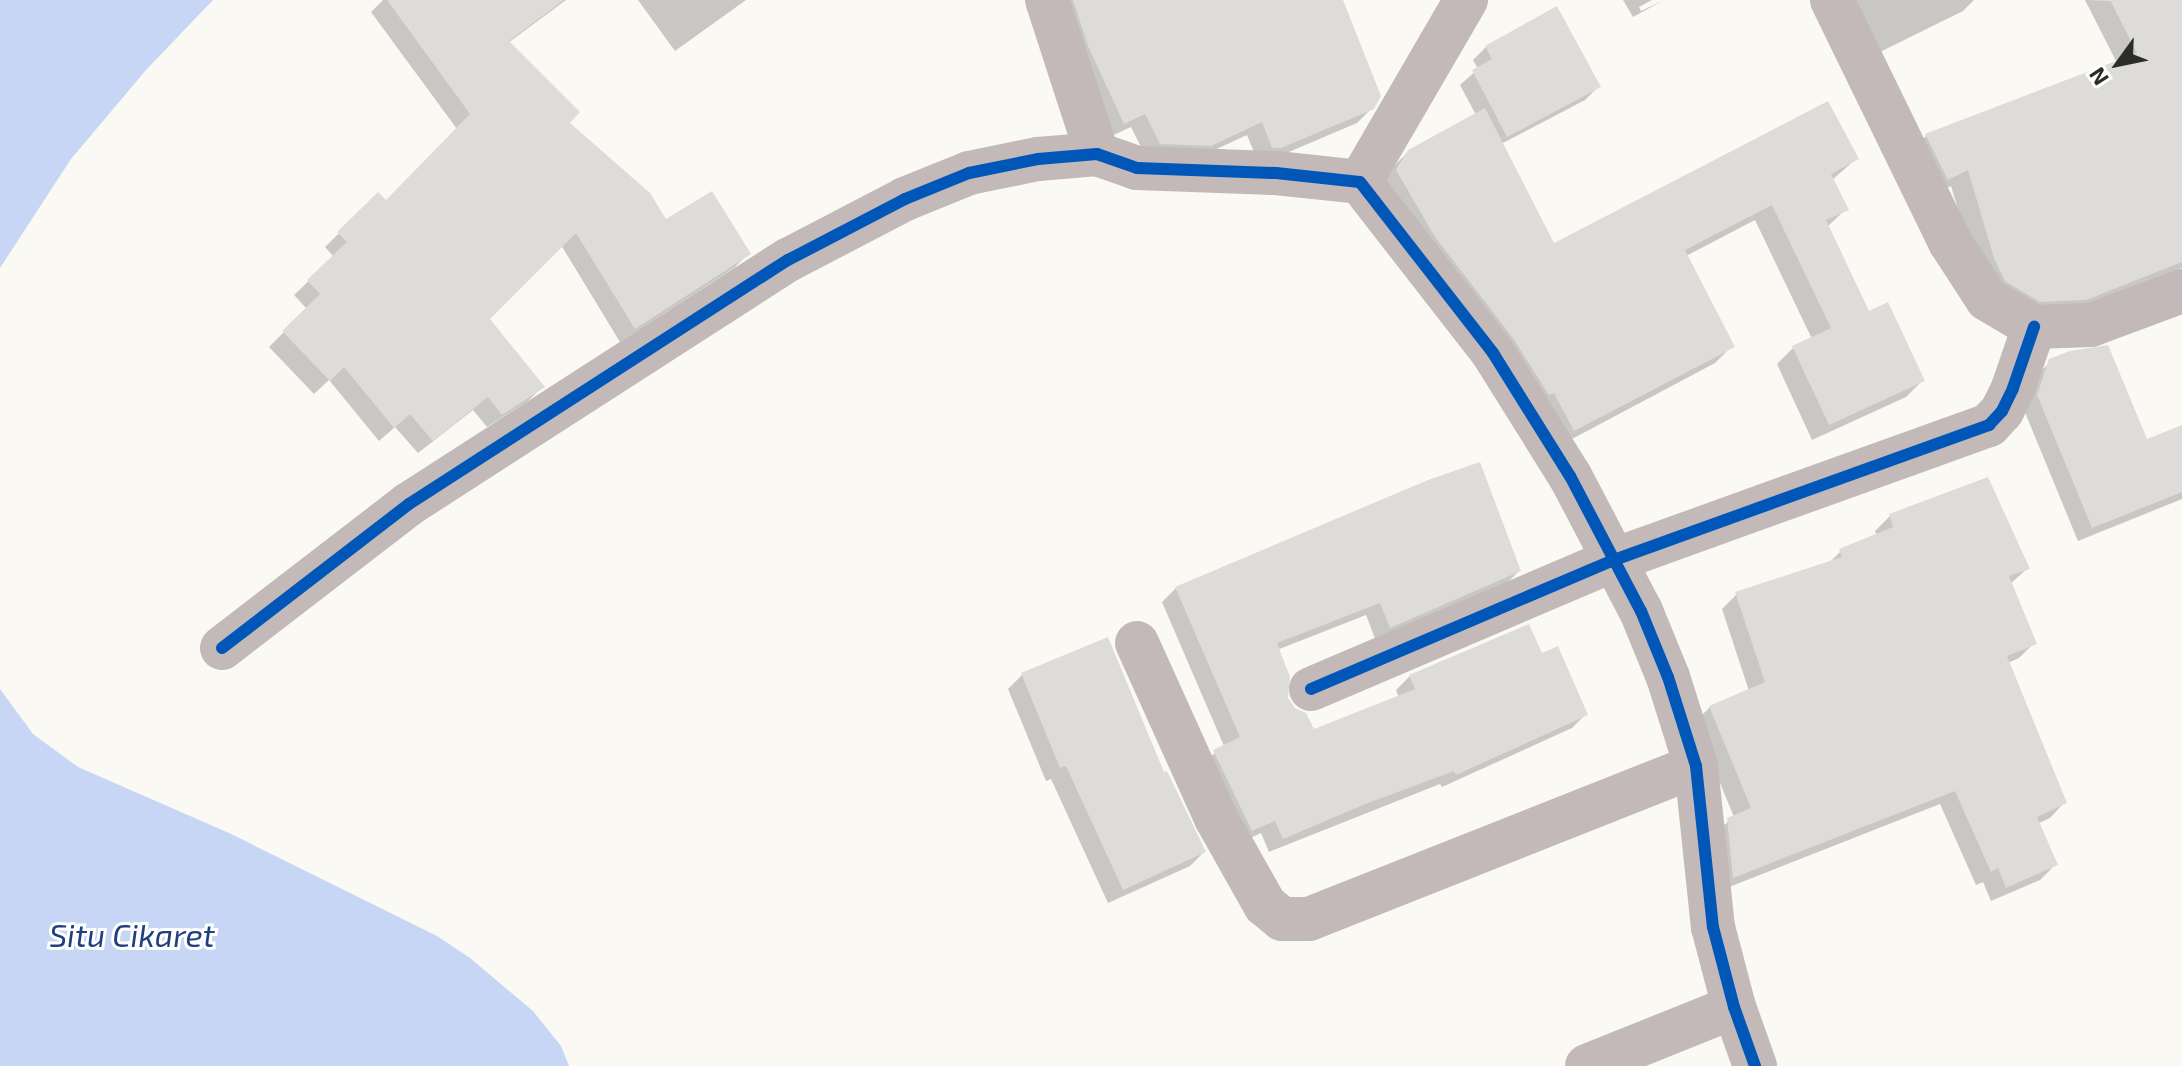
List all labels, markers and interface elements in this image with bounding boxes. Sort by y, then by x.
north arrow [2078,24,2158,104]
text: N [2083,63,2113,91]
water label: Situ Cikaret [49,915,215,953]

